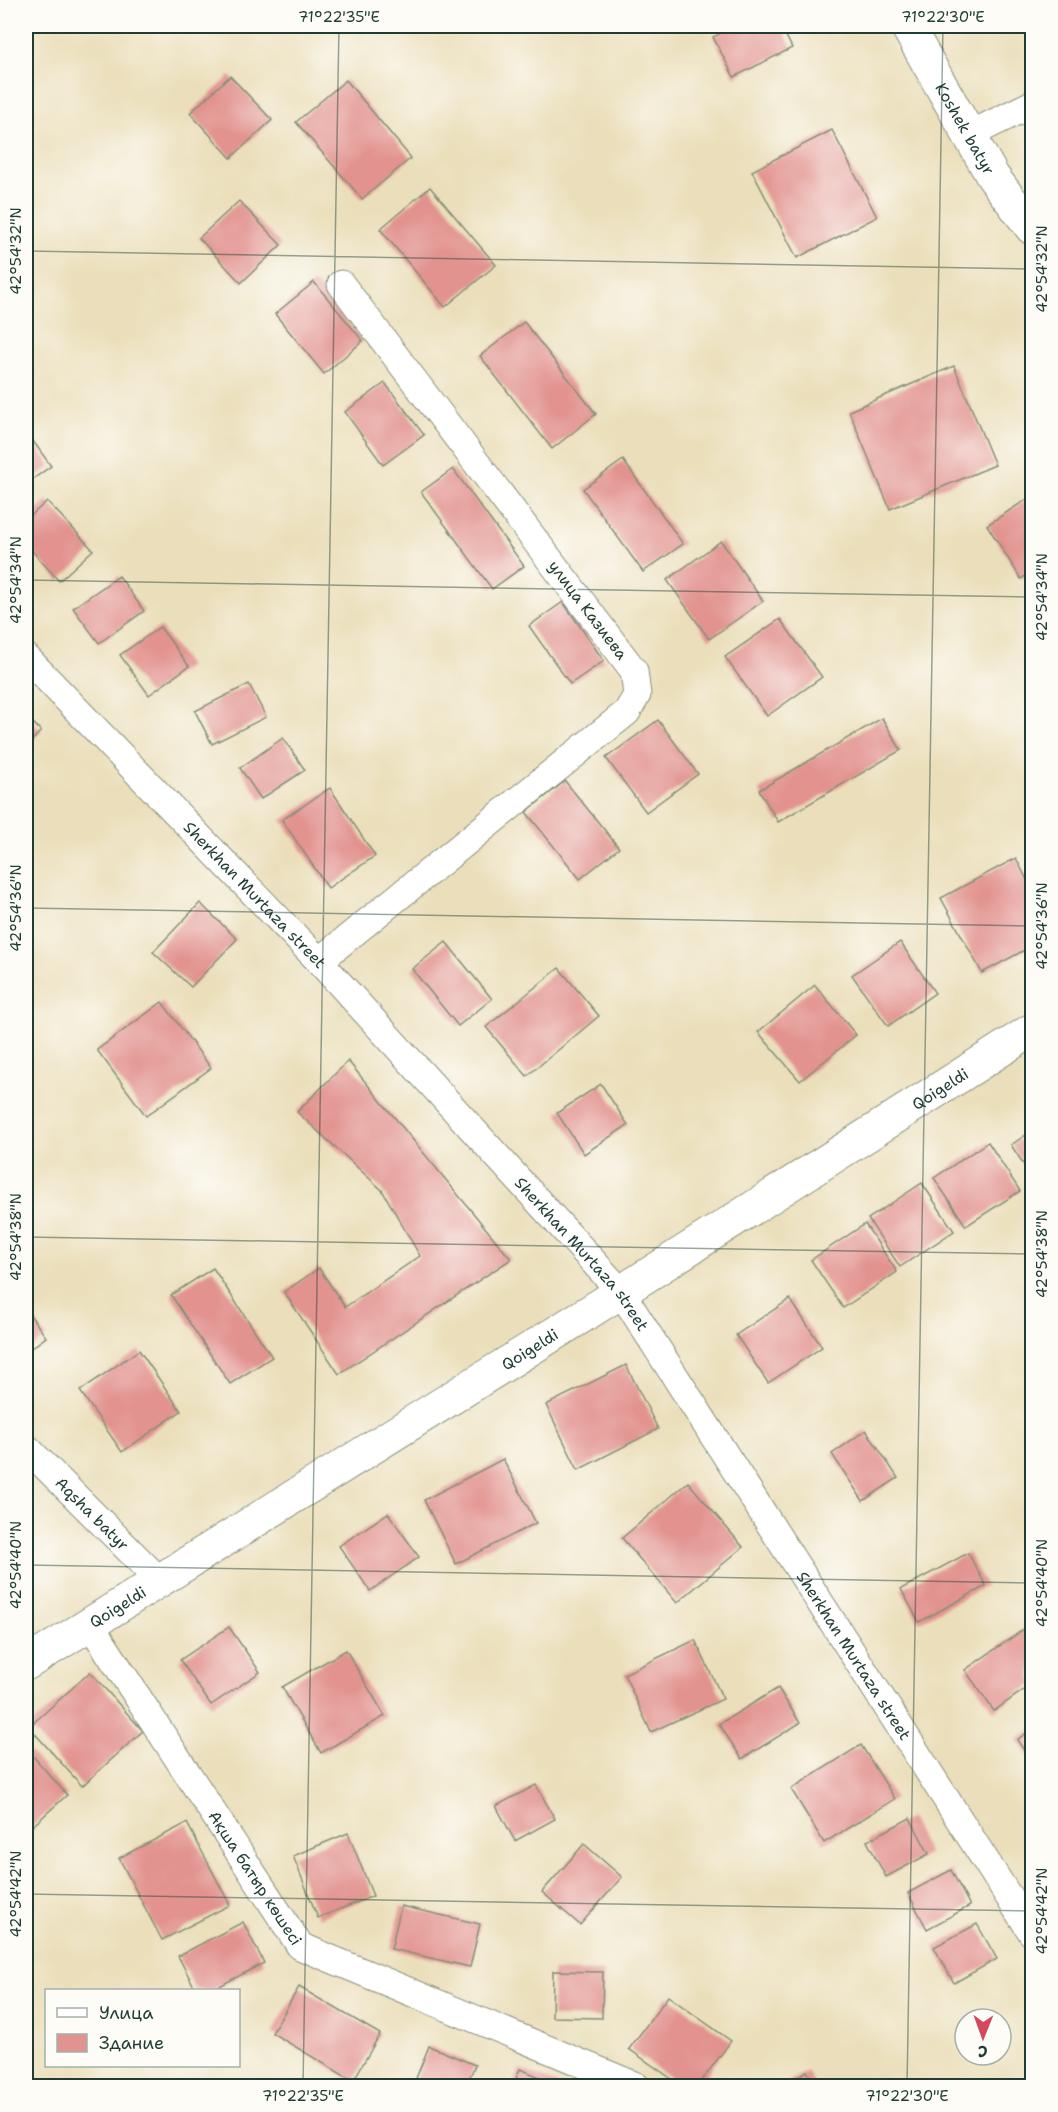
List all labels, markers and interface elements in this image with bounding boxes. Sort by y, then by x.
text: 71°22'35"E [298,7,380,27]
text: 71°22'30"E [901,7,985,27]
street label: Koshek batyr [931,79,1000,178]
text: 42°54'32"N [6,207,26,295]
text: 42°54'32"N [1032,225,1052,313]
text: 42°54'34"N [6,536,26,624]
text: 42°54'34"N [1032,553,1052,641]
street label: улица Казиева [544,556,632,664]
street label: Sherkhan Murtaza street [179,817,331,973]
text: 42°54'36"N [6,864,26,952]
text: 42°54'36"N [1032,882,1052,970]
street label: Qoigeldi [908,1063,972,1115]
street label: Sherkhan Murtaza street [510,1172,654,1335]
text: 42°54'38"N [6,1193,26,1281]
text: 42°54'38"N [1032,1210,1052,1298]
street label: Qoigeldi [497,1323,562,1375]
street label: Aqsha batyr [51,1472,134,1555]
text: 42°54'40"N [6,1521,26,1609]
text: 42°54'40"N [1032,1539,1052,1627]
street label: Sherkhan Murtaza street [792,1567,916,1744]
street label: Qoigeldi [85,1581,150,1632]
street label: Ақша батыр көшесі [204,1806,307,1949]
text: 42°54'42"N [6,1850,26,1938]
text: 42°54'42"N [1032,1867,1052,1955]
legend [45,1989,240,2067]
text: Улица [99,2001,153,2025]
north arrow [953,2007,1013,2067]
text: Здание [99,2031,164,2055]
text: С [977,2041,988,2062]
text: 71°22'35"E [262,2086,344,2106]
text: 71°22'30"E [865,2086,949,2106]

